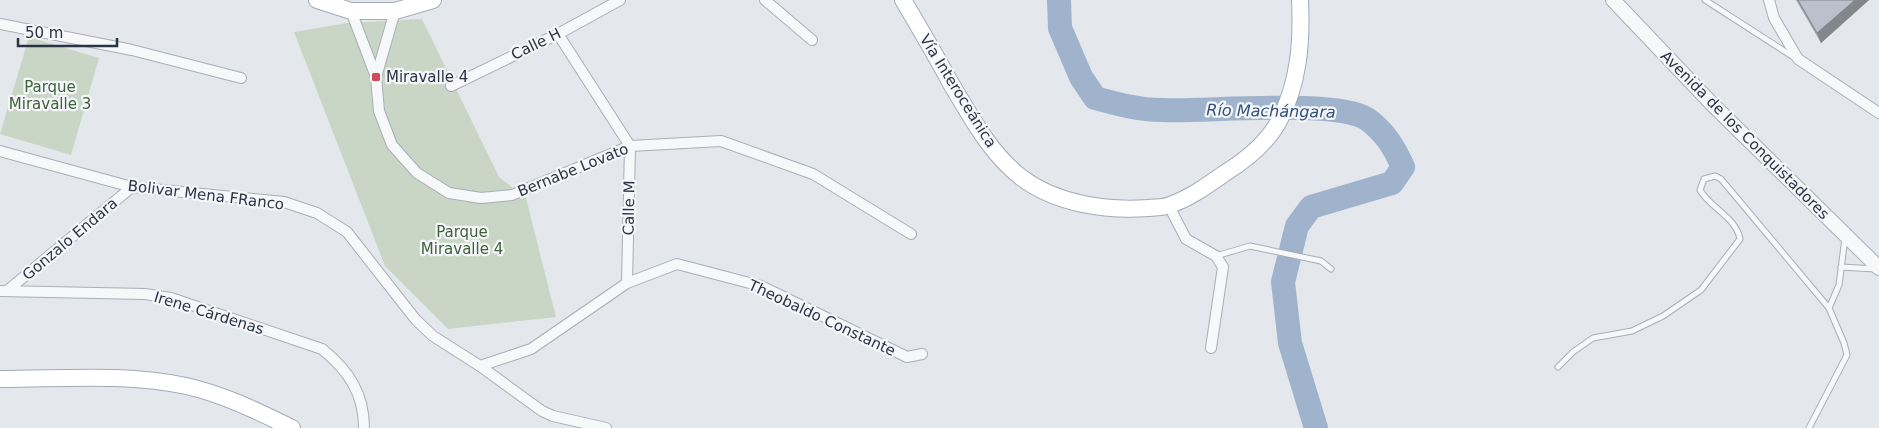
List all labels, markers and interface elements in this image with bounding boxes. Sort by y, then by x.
scale bar [18,15,116,47]
text: 50 m [25,24,63,42]
street label: Calle H [508,24,564,64]
street label: Vía Interoceánica [916,31,1000,151]
street label: Avenida de los Conquistadores [1657,47,1833,223]
place label: Miravalle 4 [386,68,468,86]
marker: Miravalle 4 [370,71,382,83]
park label: Parque Miravalle 3 [9,78,91,113]
water label: Río Machángara [1206,100,1336,122]
street label: Bernabe Lovato [515,140,631,200]
street label: Bolivar Mena FRanco [127,176,285,214]
street label: Calle M [620,180,638,236]
street label: Gonzalo Endara [19,194,121,284]
park label: Parque Miravalle 4 [421,223,503,258]
street label: Theobaldo Constante [745,276,898,360]
street label: Irene Cárdenas [152,288,266,338]

